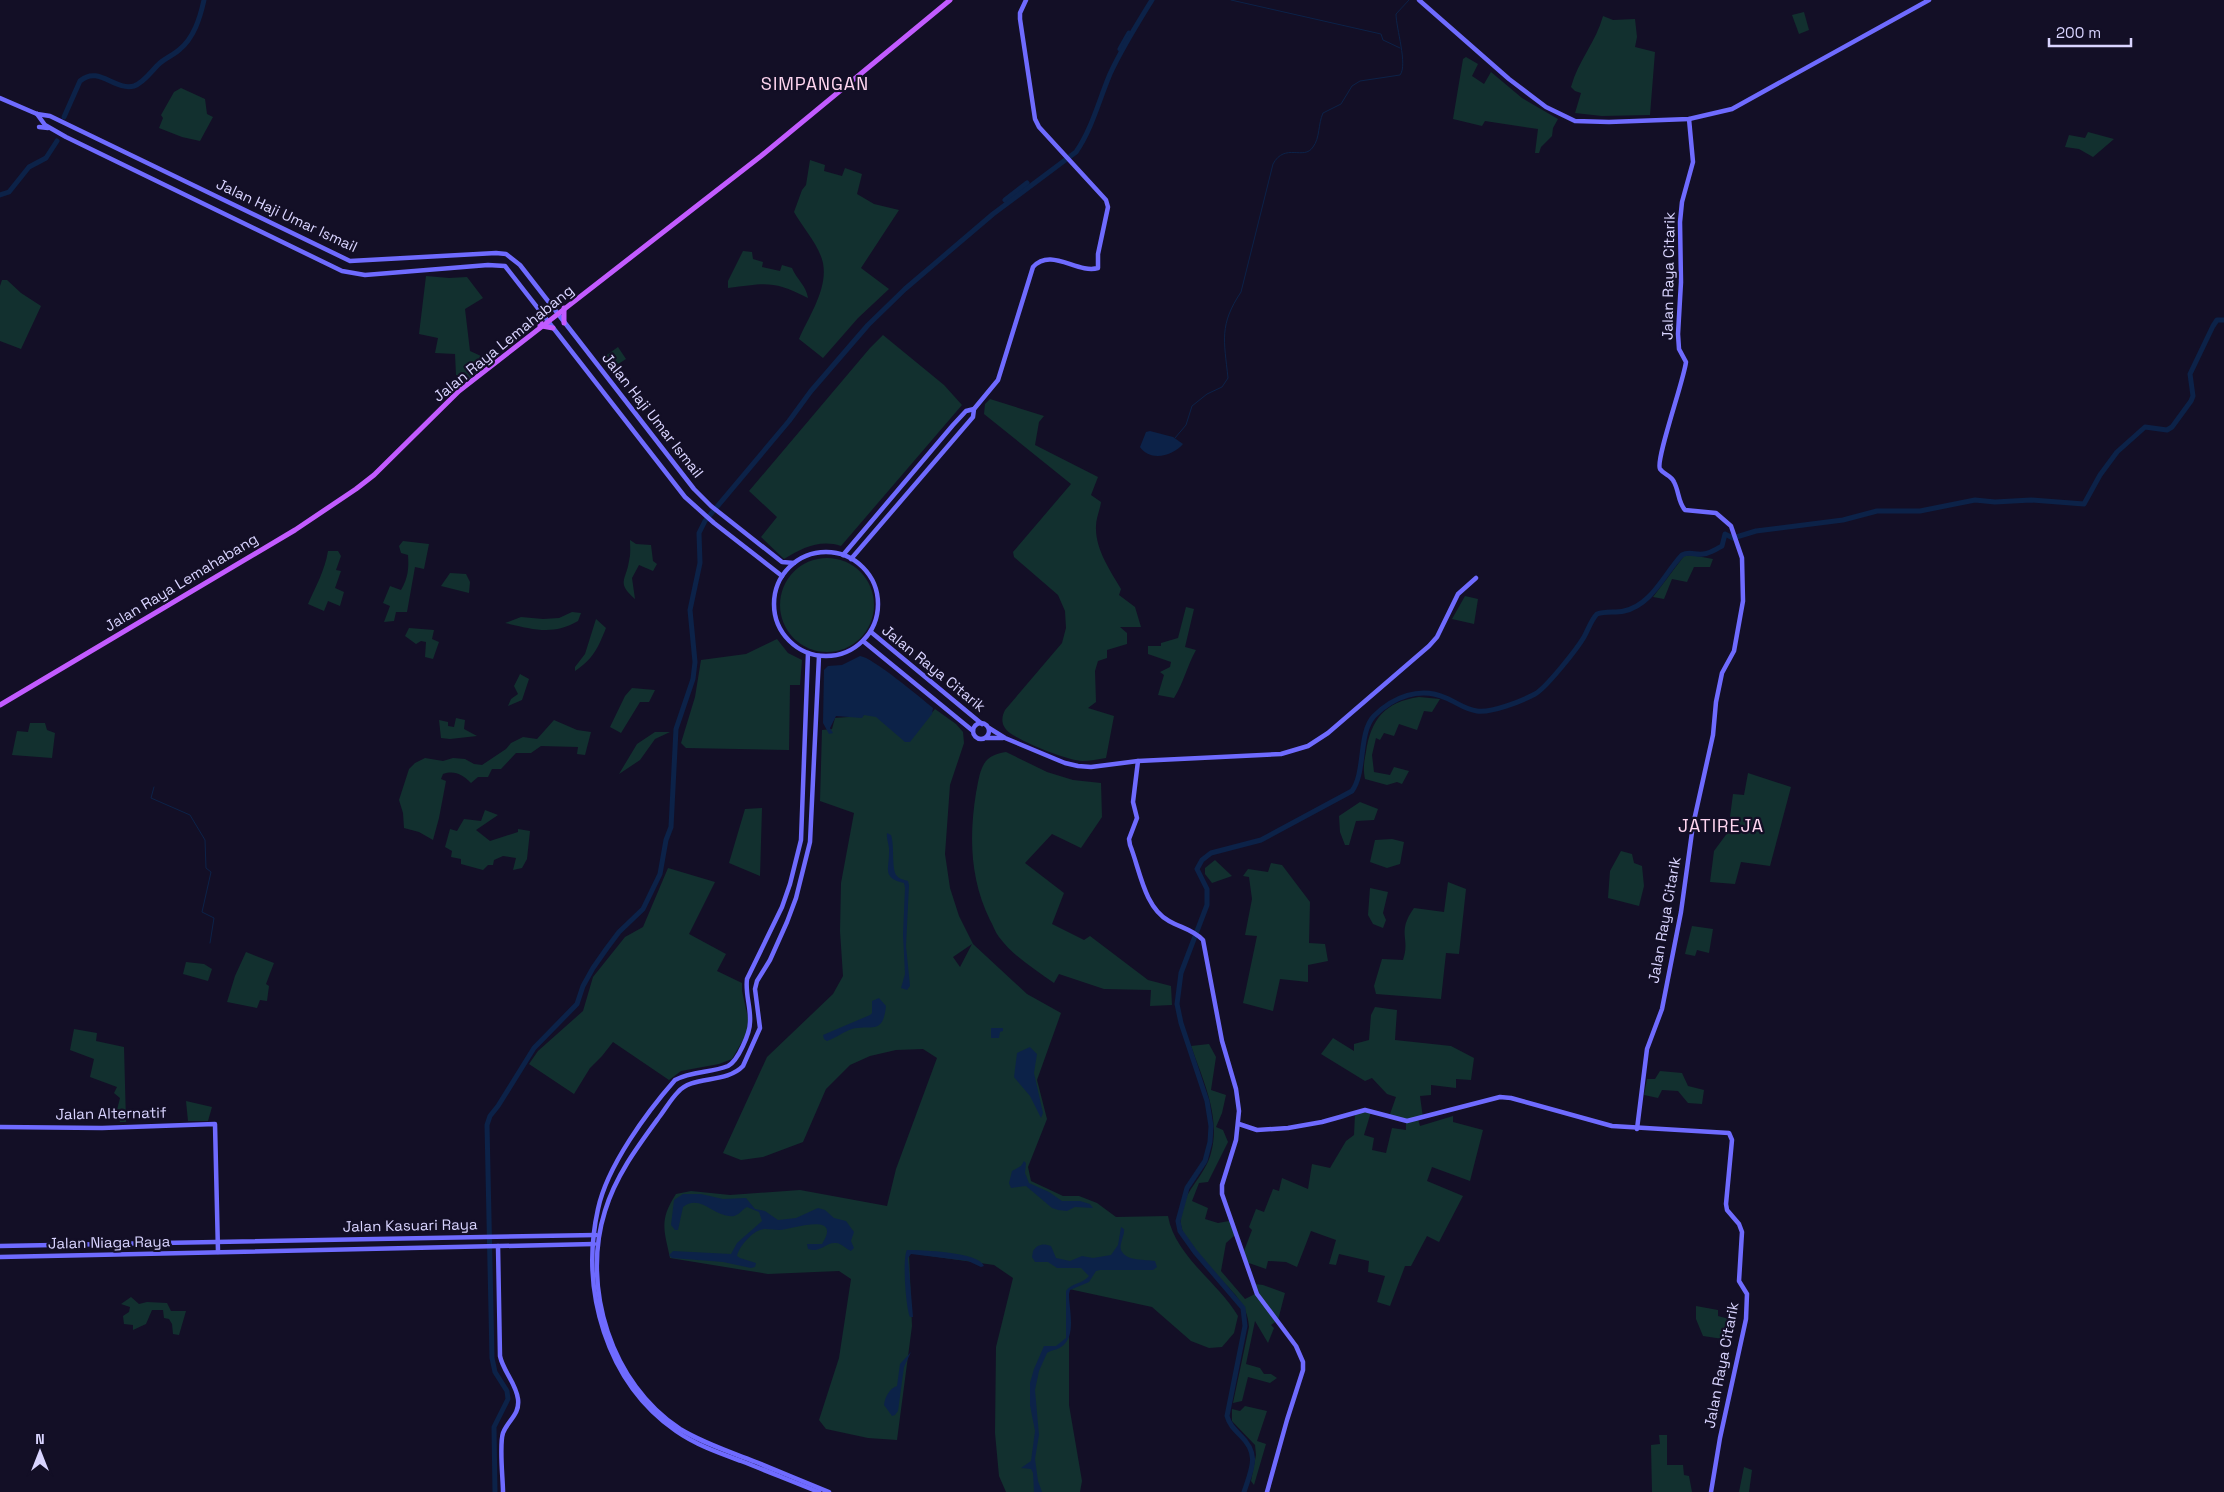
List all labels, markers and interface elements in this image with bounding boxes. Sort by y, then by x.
scale bar [2049,15,2132,47]
text: 200 m [2056,23,2101,42]
district label: SIMPANGAN [761,72,869,95]
street label: Jalan Haji Umar Ismail [213,174,361,256]
street label: Jalan Raya Citarik [1657,212,1679,340]
street label: Jalan Raya Lemahabang [429,280,577,406]
street label: Jalan Haji Umar Ismail [598,349,708,481]
street label: Jalan Raya Lemahabang [101,529,261,635]
street label: Jalan Raya Citarik [878,620,990,716]
district label: JATIREJA [1678,814,1764,837]
street label: Jalan Raya Citarik [1644,855,1684,985]
street label: Jalan Alternatif [55,1103,167,1123]
street label: Jalan Kasuari Raya [342,1214,478,1236]
street label: Jalan Niaga Raya [48,1231,171,1253]
street label: Jalan Raya Citarik [1699,1300,1743,1430]
north arrow [15,1427,65,1477]
text: N [35,1430,45,1448]

